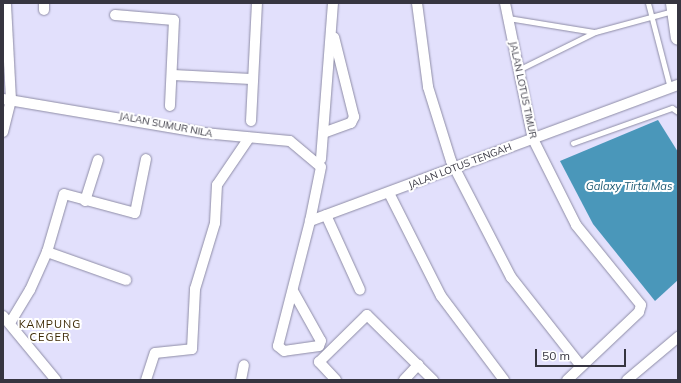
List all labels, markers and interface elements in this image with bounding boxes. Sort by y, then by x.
street label: JALAN LOTUS TIMUR [507,40,539,140]
street label: JALAN SUMUR NILA [118,110,214,140]
street label: JALAN LOTUS TENGAH [407,141,513,191]
water label: Galaxy Tirta Mas [586,179,672,193]
district label: KAMPUNG CEGER [19,318,81,344]
scale bar [537,341,628,367]
text: 50 m [542,348,570,363]

